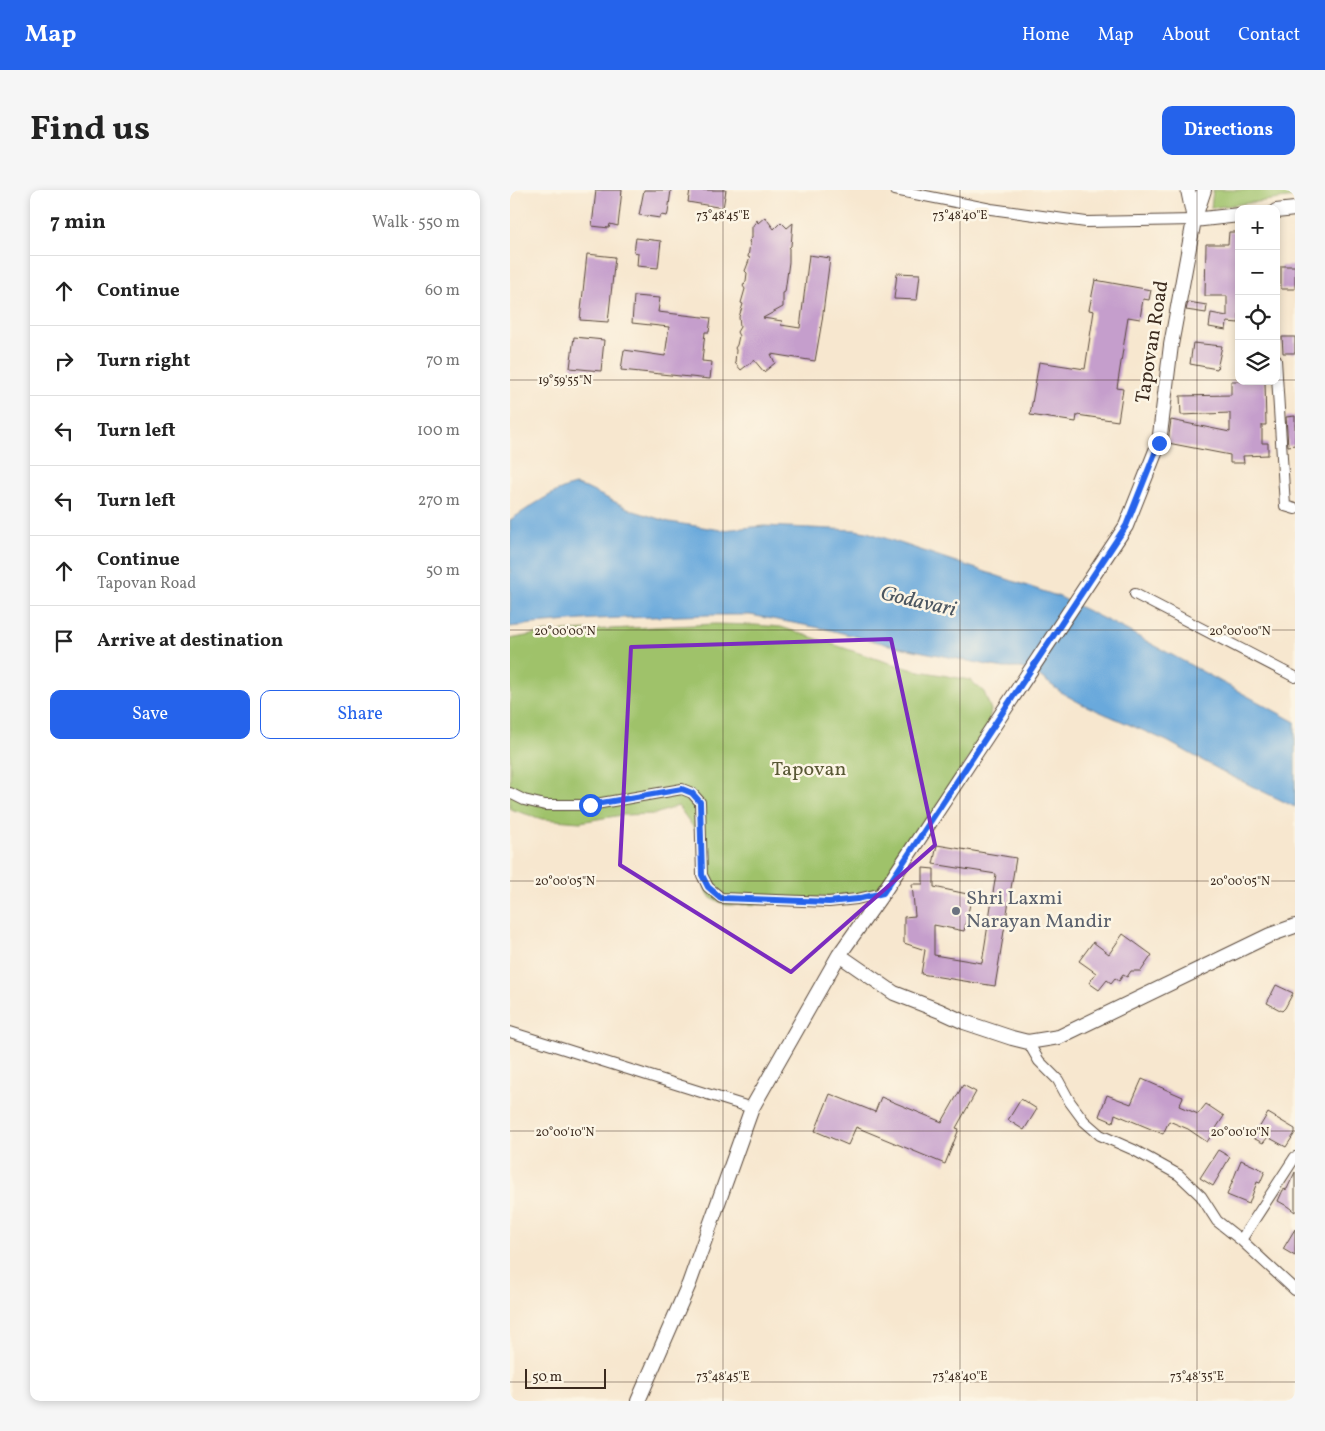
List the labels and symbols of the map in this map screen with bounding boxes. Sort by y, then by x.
text: 73°48'45"E [696,208,750,224]
text: 73°48'40"E [933,208,987,224]
street label: Tapovan Road [1129,279,1177,405]
text: 19°59'55"N [538,373,592,389]
route end [1148,432,1171,455]
water label: Godavari [877,579,959,625]
text: 20°00'00"N [534,624,596,640]
text: 20°00'00"N [1209,624,1271,640]
park label: Tapovan [772,756,846,784]
route start [579,794,602,817]
text: 20°00'05"N [535,874,595,890]
text: 20°00'05"N [1210,874,1270,890]
place label: Shri Laxmi Narayan Mandir [966,885,1111,936]
marker: Shri Laxmi Narayan Mandir [950,905,962,917]
text: 20°00'10"N [536,1125,595,1141]
text: 20°00'10"N [1211,1125,1270,1141]
scale bar [525,1366,606,1389]
text: 73°48'45"E [696,1369,750,1385]
text: 73°48'40"E [933,1369,987,1385]
text: 73°48'35"E [1170,1369,1224,1385]

